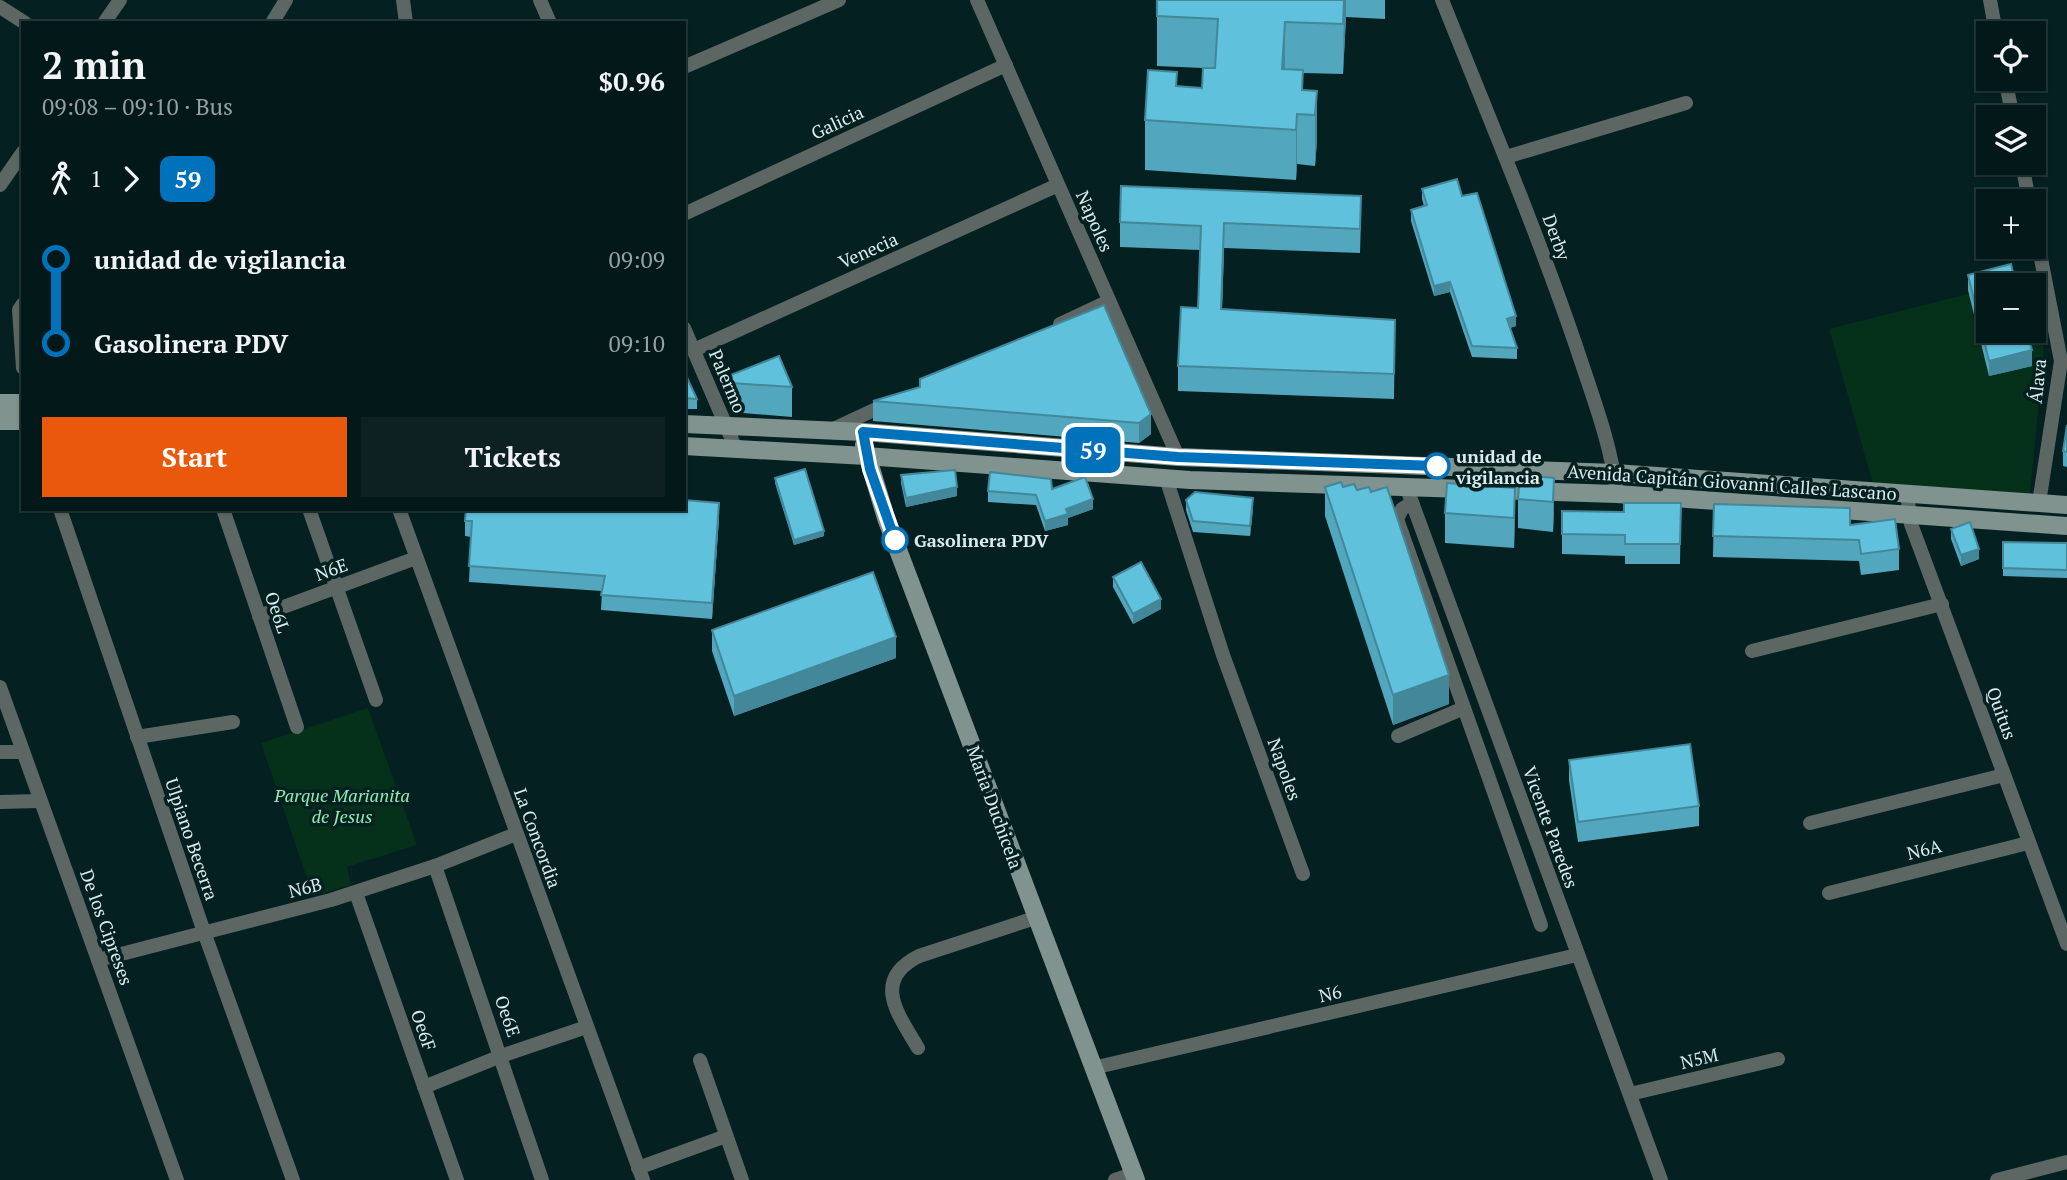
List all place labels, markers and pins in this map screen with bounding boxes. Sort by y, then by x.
place label: unidad de vigilancia [1455,444,1542,489]
marker: unidad de vigilancia [1424,453,1450,479]
marker: Gasolinera PDV [882,527,908,553]
place label: Gasolinera PDV [914,528,1049,552]

